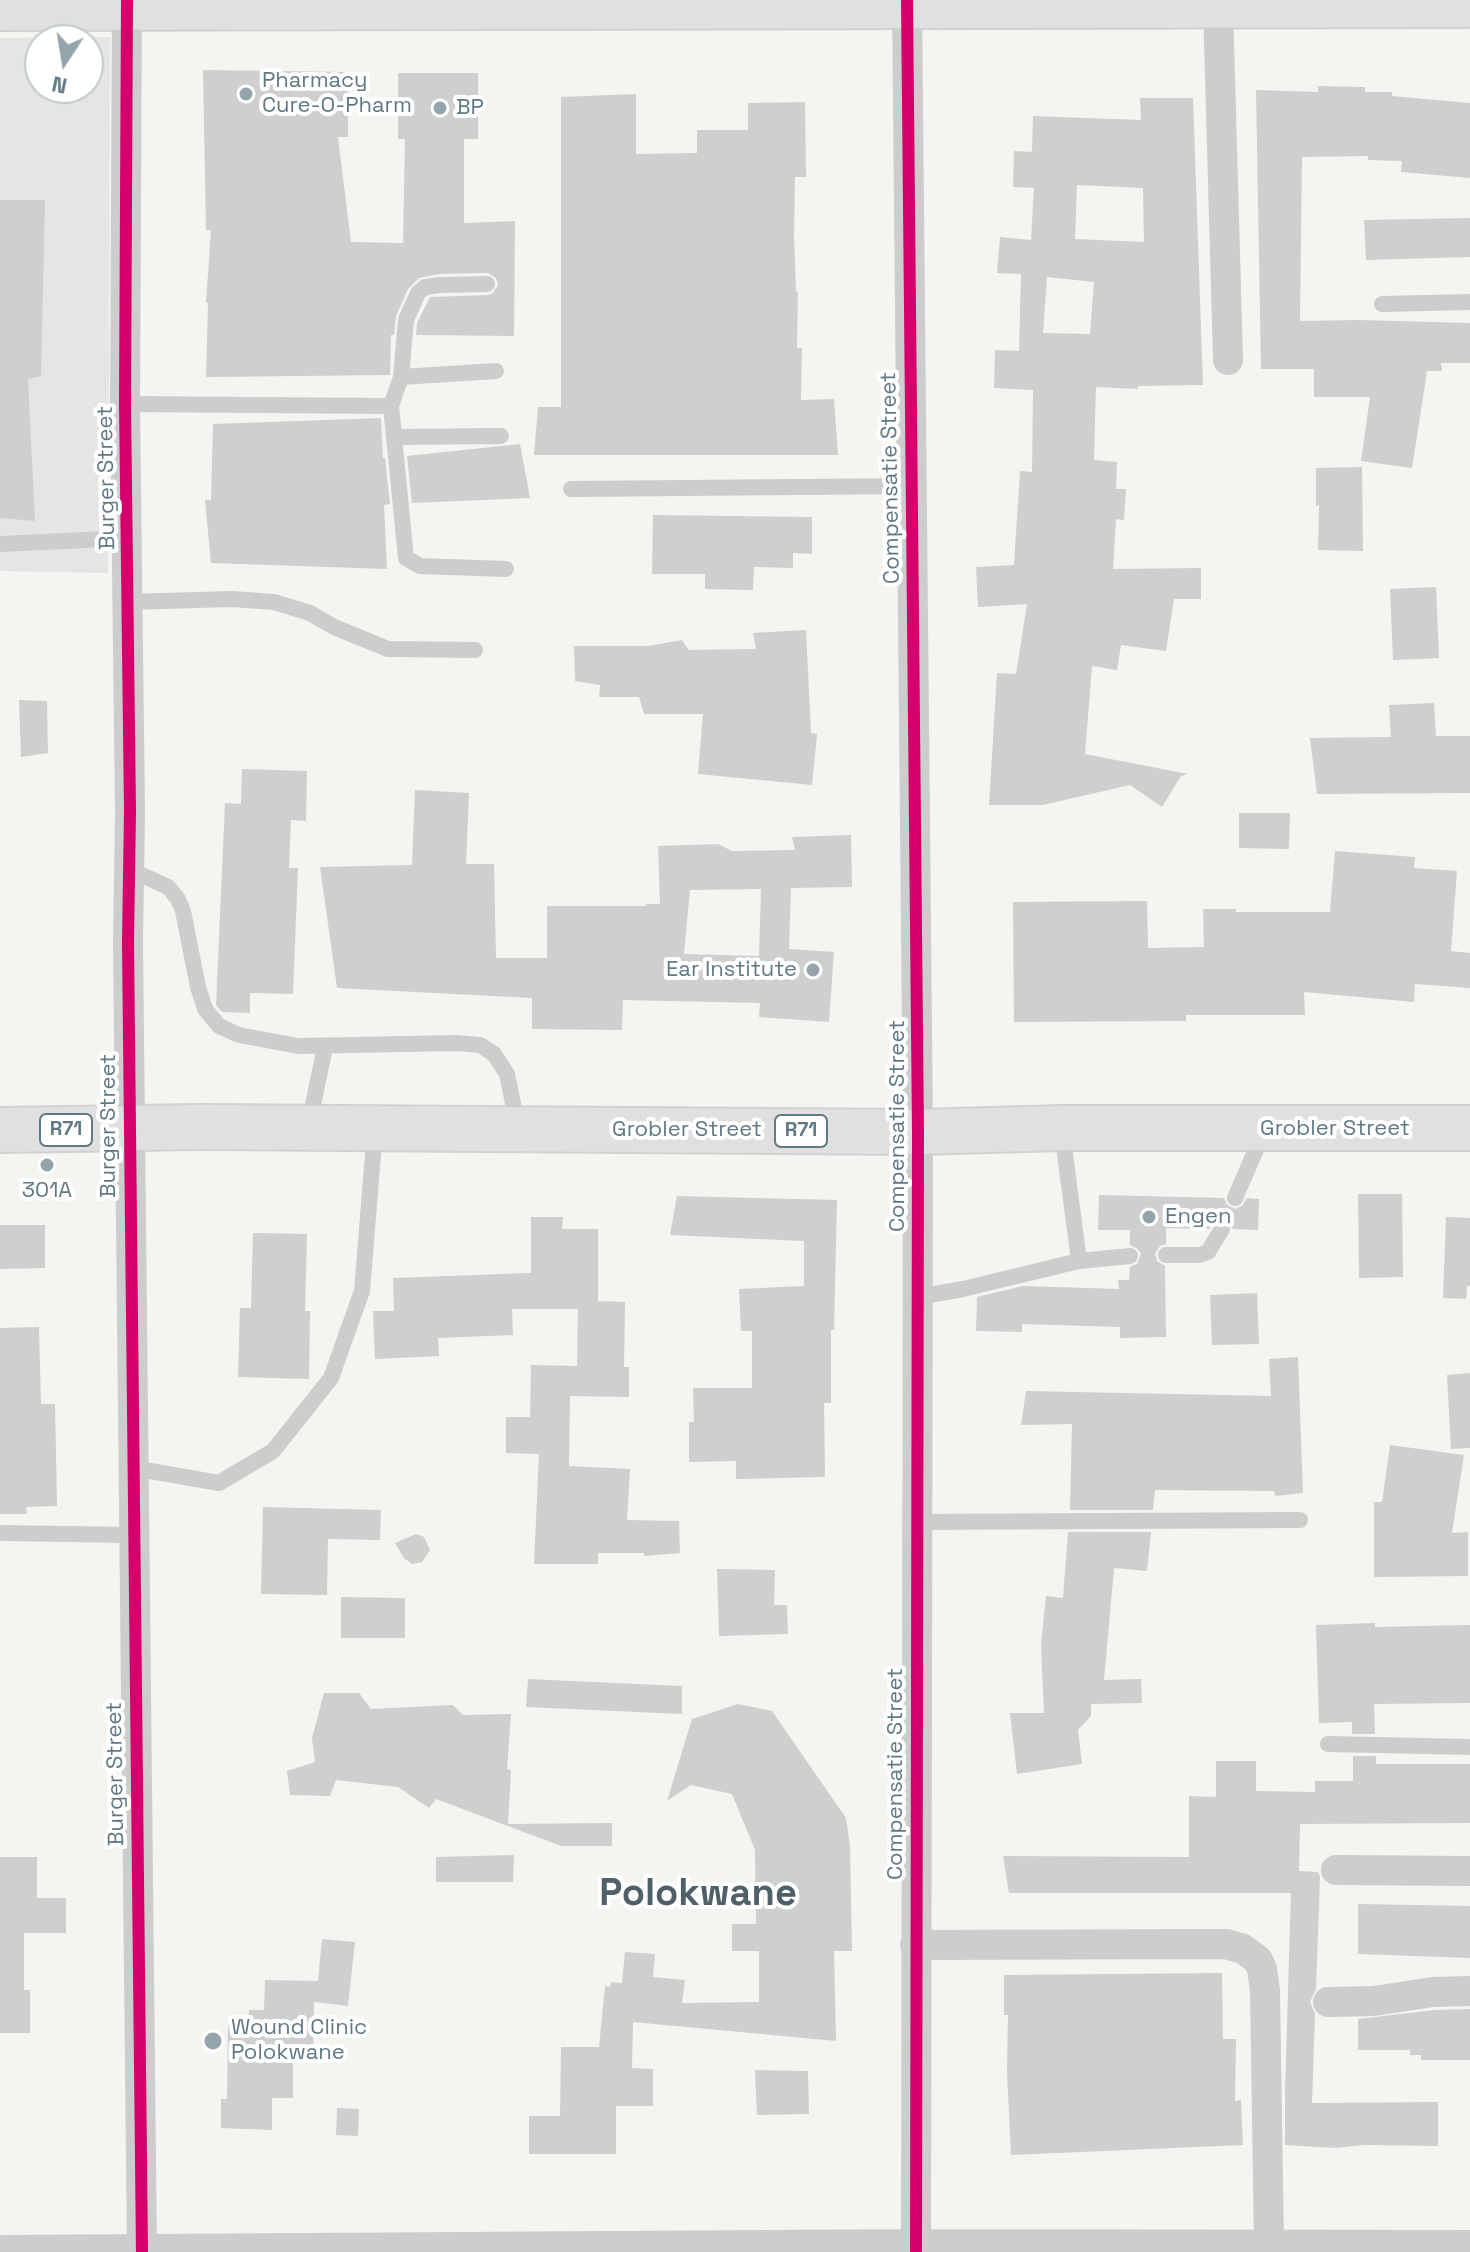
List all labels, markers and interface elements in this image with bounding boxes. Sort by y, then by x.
north arrow [24,24,104,104]
place label: Pharmacy Cure-O-Pharm [262,68,412,120]
text: N [49,70,70,101]
marker: Pharmacy Cure-O-Pharm [237,85,255,103]
place label: BP [456,95,484,121]
marker: BP [431,99,449,117]
street label: Compensatie Street [876,372,906,584]
street label: Burger Street [93,406,121,550]
place label: Ear Institute [666,957,797,983]
marker: Ear Institute [804,961,822,979]
street label: Compensatie Street [885,1020,911,1232]
street label: Burger Street [96,1054,122,1198]
road number: R71 [40,1114,92,1146]
road number: R71 [775,1115,827,1147]
street label: Grobler Street [1260,1116,1410,1142]
street label: Grobler Street [612,1117,762,1143]
marker: 301A [38,1156,56,1174]
place label: 301A [22,1178,72,1204]
place label: Engen [1165,1204,1232,1230]
marker: Engen [1140,1208,1158,1226]
street label: Compensatie Street [883,1668,909,1880]
street label: Burger Street [102,1702,130,1846]
district label: Polokwane [599,1872,797,1918]
place label: Wound Clinic Polokwane [231,2015,367,2066]
marker: Wound Clinic Polokwane [202,2030,224,2052]

